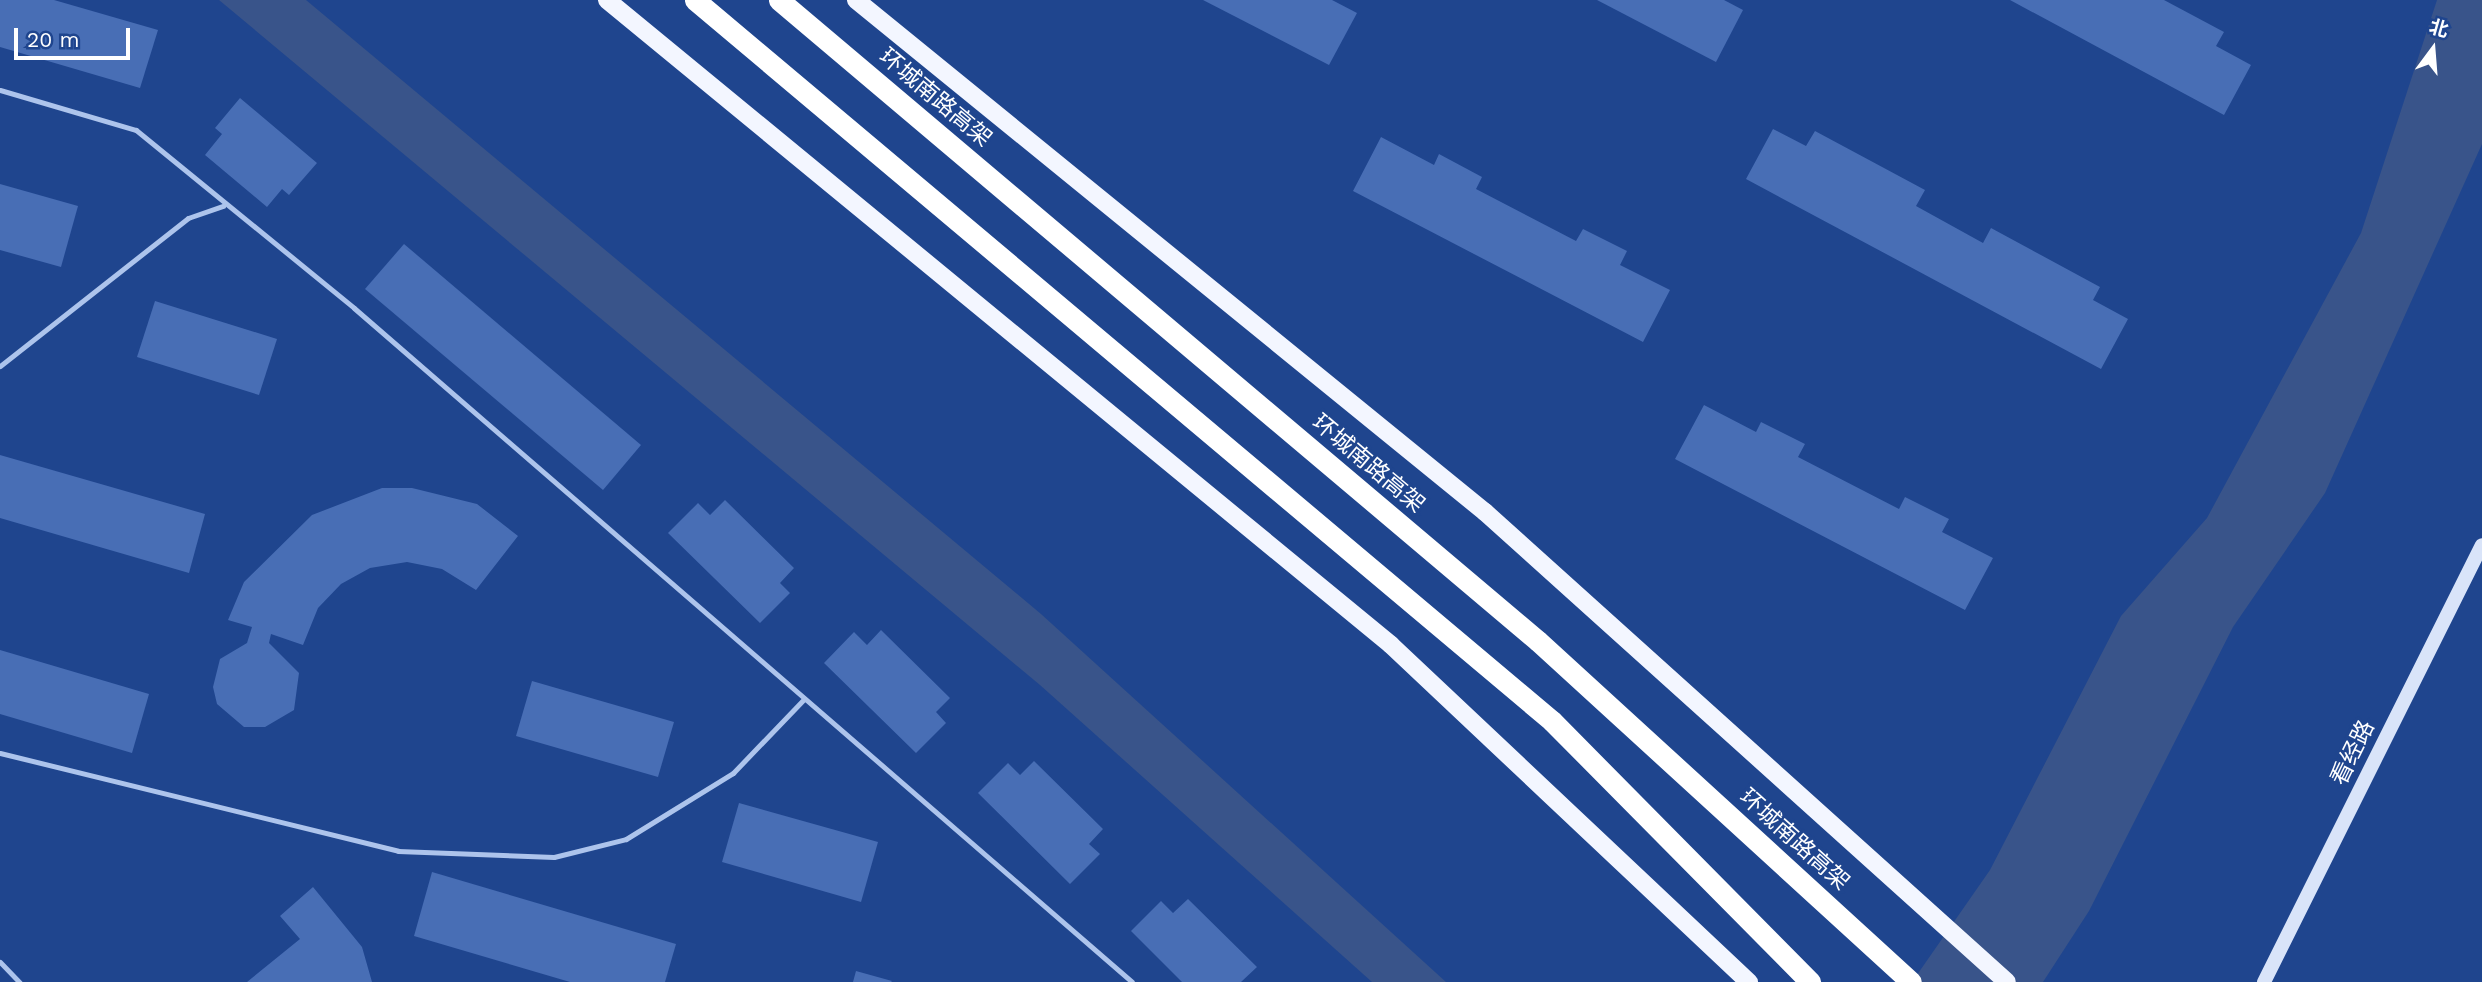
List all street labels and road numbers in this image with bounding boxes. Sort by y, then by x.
street label: 环城南路高架 [873,43,997,153]
street label: 环城南路高架 [1306,409,1430,519]
street label: 看经路 [2325,716,2381,790]
street label: 环城南路高架 [1733,784,1855,896]

